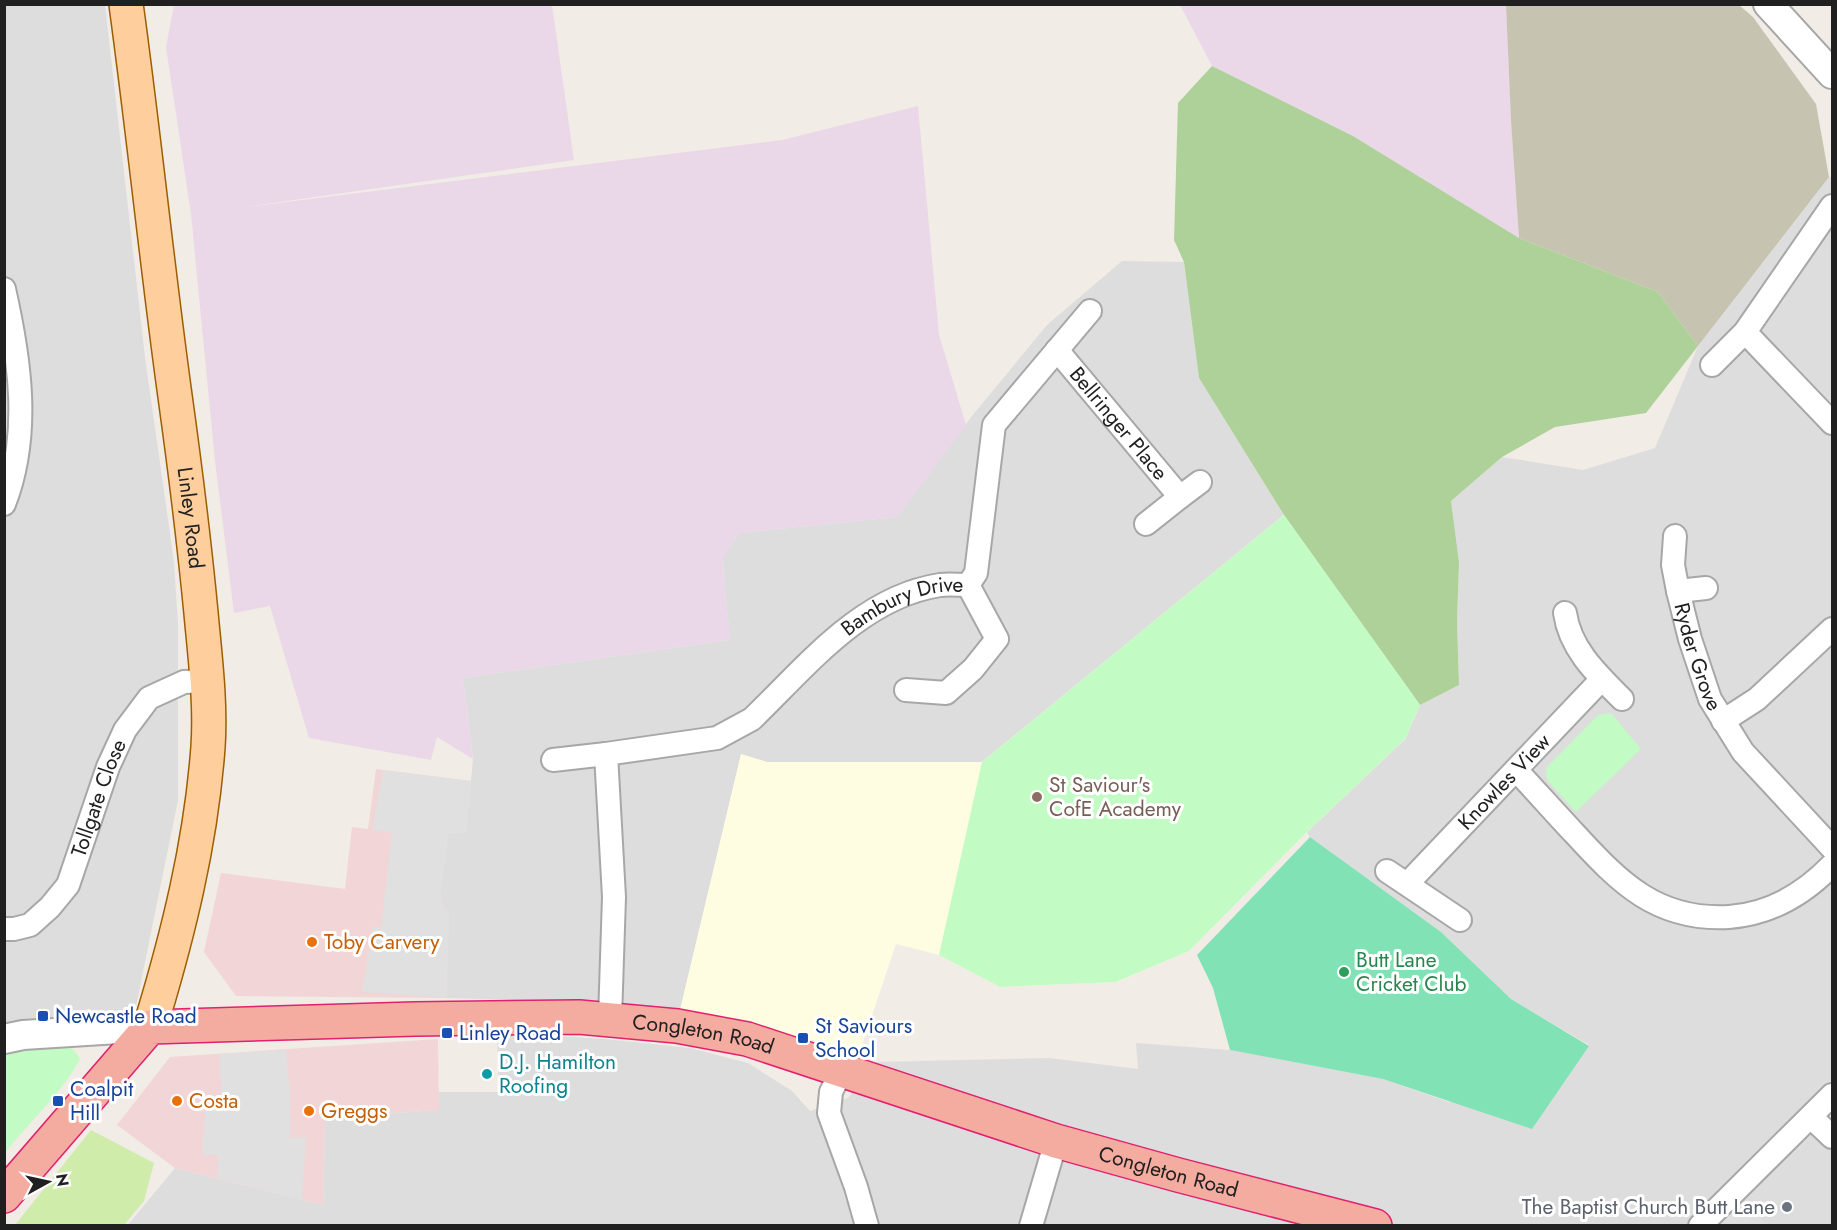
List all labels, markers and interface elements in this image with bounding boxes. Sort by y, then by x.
street label: Bellringer Place [1062,360,1175,487]
street label: Linley Road [170,465,211,570]
street label: Bambury Drive [835,570,964,643]
street label: Ryder Grove [1667,600,1729,717]
street label: Knowles View [1451,726,1558,837]
street label: Tollgate Close [64,734,134,861]
place label: St Saviour's CofE Academy [1049,770,1182,824]
marker: St Saviour's CofE Academy [1030,790,1044,804]
place label: Toby Carvery [324,927,440,957]
marker: Toby Carvery [305,935,319,949]
place label: Butt Lane Cricket Club [1356,945,1466,999]
marker: Butt Lane Cricket Club [1337,965,1351,979]
place label: Newcastle Road [55,1001,197,1031]
street label: Congleton Road [631,1007,778,1062]
marker: Newcastle Road [36,1009,50,1023]
place label: St Saviours School [815,1011,912,1065]
place label: Linley Road [459,1018,561,1048]
marker: Linley Road [440,1026,454,1040]
marker: St Saviours School [796,1031,810,1045]
place label: D.J. Hamilton Roofing [499,1047,616,1101]
marker: D.J. Hamilton Roofing [480,1067,494,1081]
place label: Coalpit Hill [70,1074,133,1128]
place label: Costa [189,1086,238,1116]
marker: Coalpit Hill [51,1094,65,1108]
marker: Costa [170,1094,184,1108]
place label: Greggs [321,1096,387,1126]
marker: Greggs [302,1104,316,1118]
street label: Congleton Road [1095,1139,1242,1205]
north arrow [18,1152,78,1212]
text: N [50,1172,75,1188]
place label: The Baptist Church Butt Lane [1522,1192,1775,1222]
marker: The Baptist Church Butt Lane [1780,1200,1794,1214]

